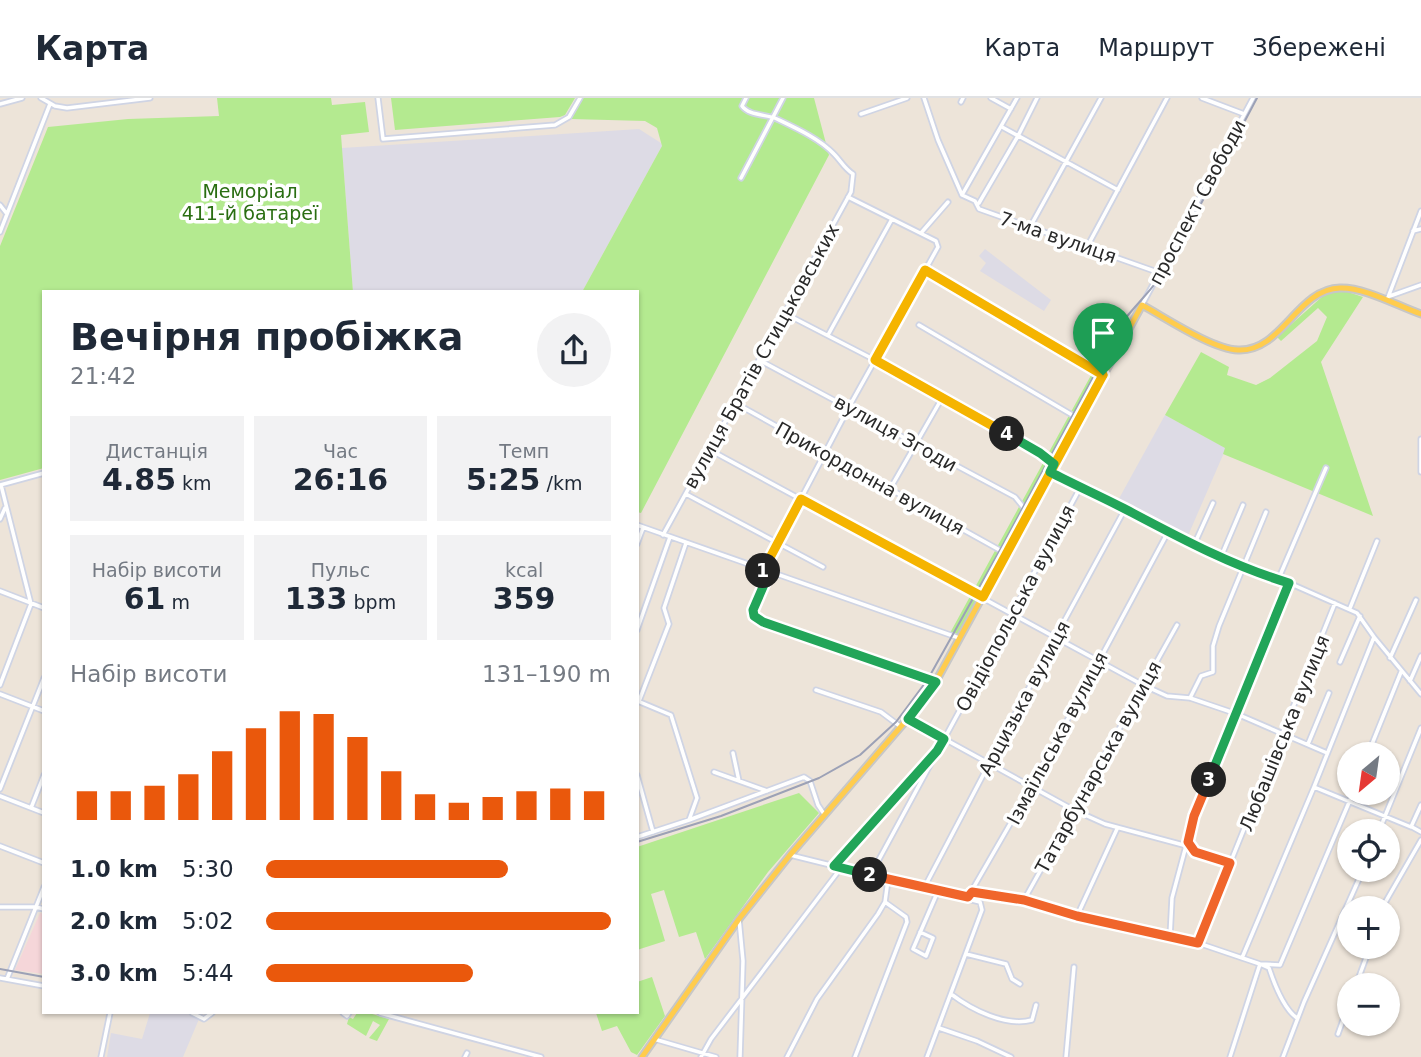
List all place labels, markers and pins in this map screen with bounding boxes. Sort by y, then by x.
pin [1073,303,1133,375]
pin: 4 [990,416,1024,452]
pin: 1 [746,554,780,588]
pin: 3 [1192,762,1226,798]
pin: 2 [852,858,888,892]

